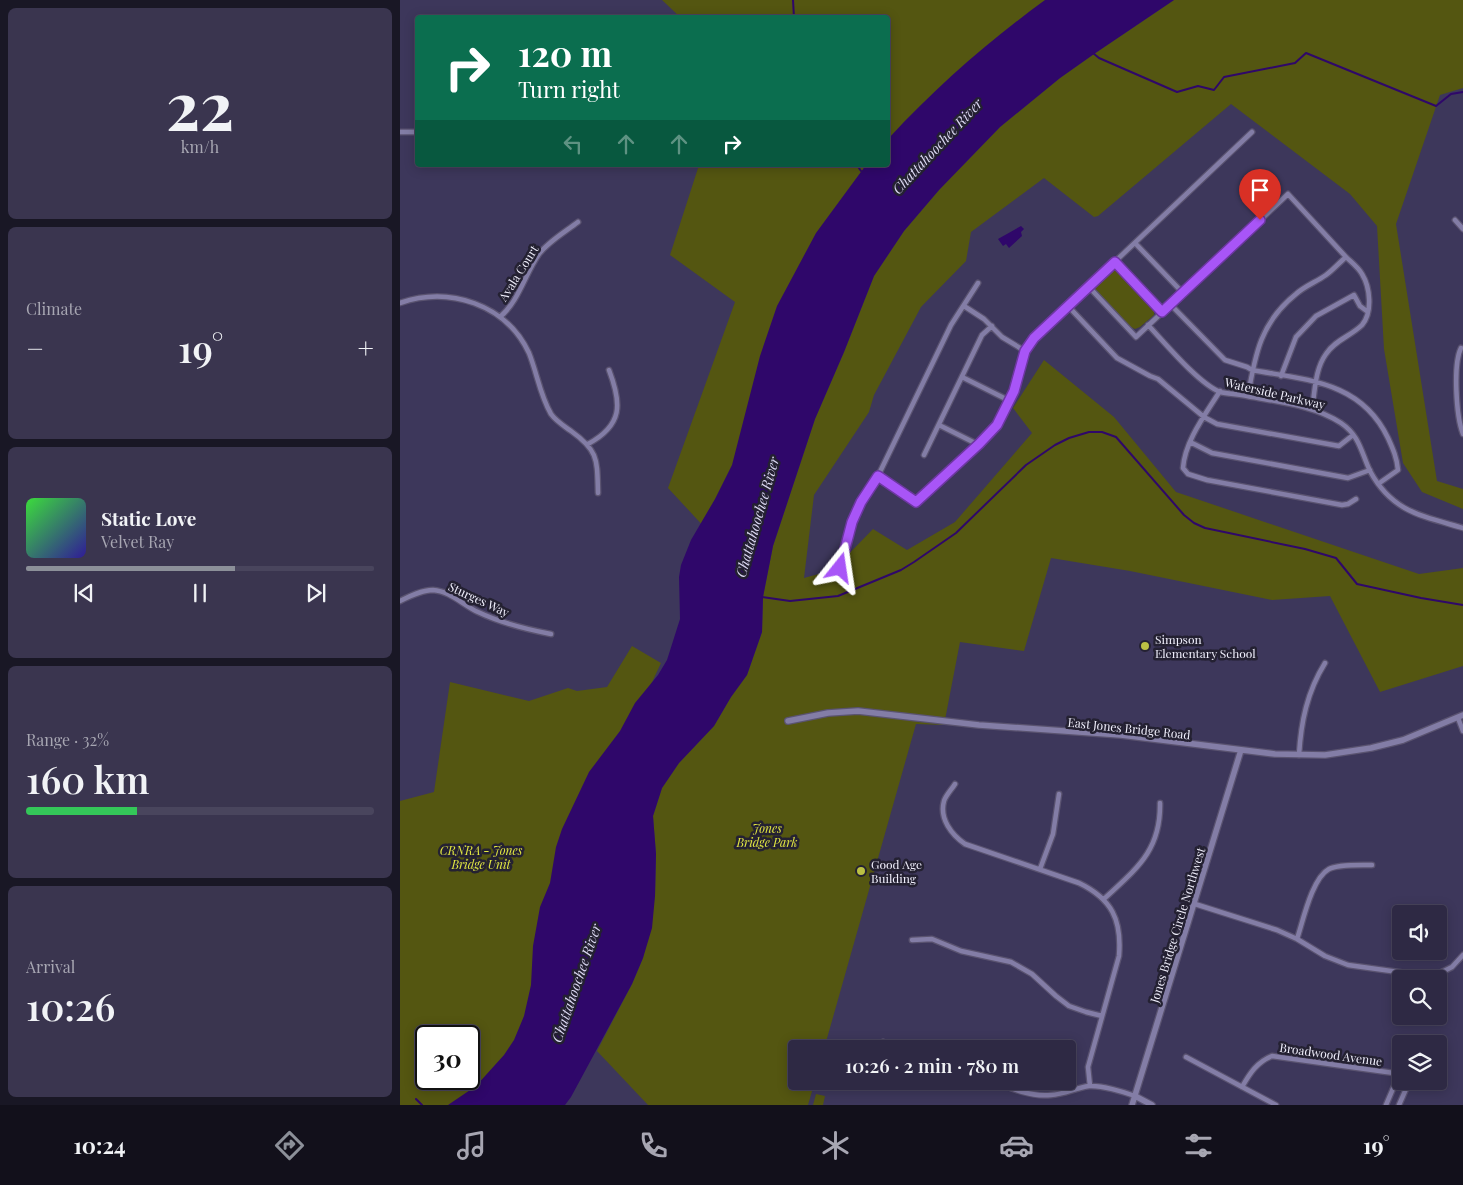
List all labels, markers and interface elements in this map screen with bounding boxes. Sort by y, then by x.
text: 120 m [518,29,612,76]
icon: right [435,35,500,100]
text: 22 [166,60,234,146]
text: Turn right [518,74,620,104]
water label: Chattahoochee River [888,93,987,198]
icon: left [559,130,587,158]
icon: ahead [612,130,640,158]
icon: ahead [665,130,693,158]
icon: right [718,130,746,158]
text: km/h [181,136,219,157]
pin [1239,169,1281,220]
icon: arrive [1246,176,1274,204]
street label: Avala Court [494,241,542,305]
text: Climate [26,298,82,319]
text: 19° [178,322,224,373]
text: − [26,329,44,366]
text: + [358,329,374,366]
street label: Waterside Parkway [1222,373,1327,412]
water label: Chattahoochee River [731,454,784,579]
text: Static Love [101,505,196,531]
text: Velvet Ray [101,531,174,552]
position arrow [813,541,865,593]
street label: Sturges Way [446,578,512,620]
icon: previous [70,579,98,607]
icon: pause [186,579,214,607]
icon: next [302,579,330,607]
place label: Simpson Elementary School [1155,631,1256,661]
marker: Simpson Elementary School [1139,640,1151,652]
street label: East Jones Bridge Road [1067,714,1191,742]
text: Range · 32% [26,729,109,750]
text: 160 km [26,753,150,804]
park label: Jones Bridge Park [736,820,797,850]
park label: CRNRA - Jones Bridge Unit [440,842,523,872]
street label: Jones Bridge Circle Northwest [1145,845,1208,1006]
place label: Good Age Building [871,856,922,886]
marker: Good Age Building [855,865,867,877]
map controls [1392,905,1447,1090]
button: sound [1392,905,1447,960]
water label: Chattahoochee River [547,920,606,1045]
text: Arrival [26,956,75,977]
button: search [1392,970,1447,1025]
text: 10:26 [26,980,115,1031]
speed limit sign: 30 [415,1025,480,1090]
button: layers [1392,1035,1447,1090]
street label: Broadwood Avenue [1279,1039,1383,1069]
text: 10:26 · 2 min · 780 m [845,1052,1019,1078]
icon: directions [272,1128,307,1163]
icon: music [454,1128,489,1163]
icon: phone [636,1128,671,1163]
icon: climate [818,1128,853,1163]
icon: car [999,1128,1034,1163]
icon: filters [1181,1128,1216,1163]
text: 10:24 [73,1130,126,1160]
text: 19° [1363,1130,1390,1160]

